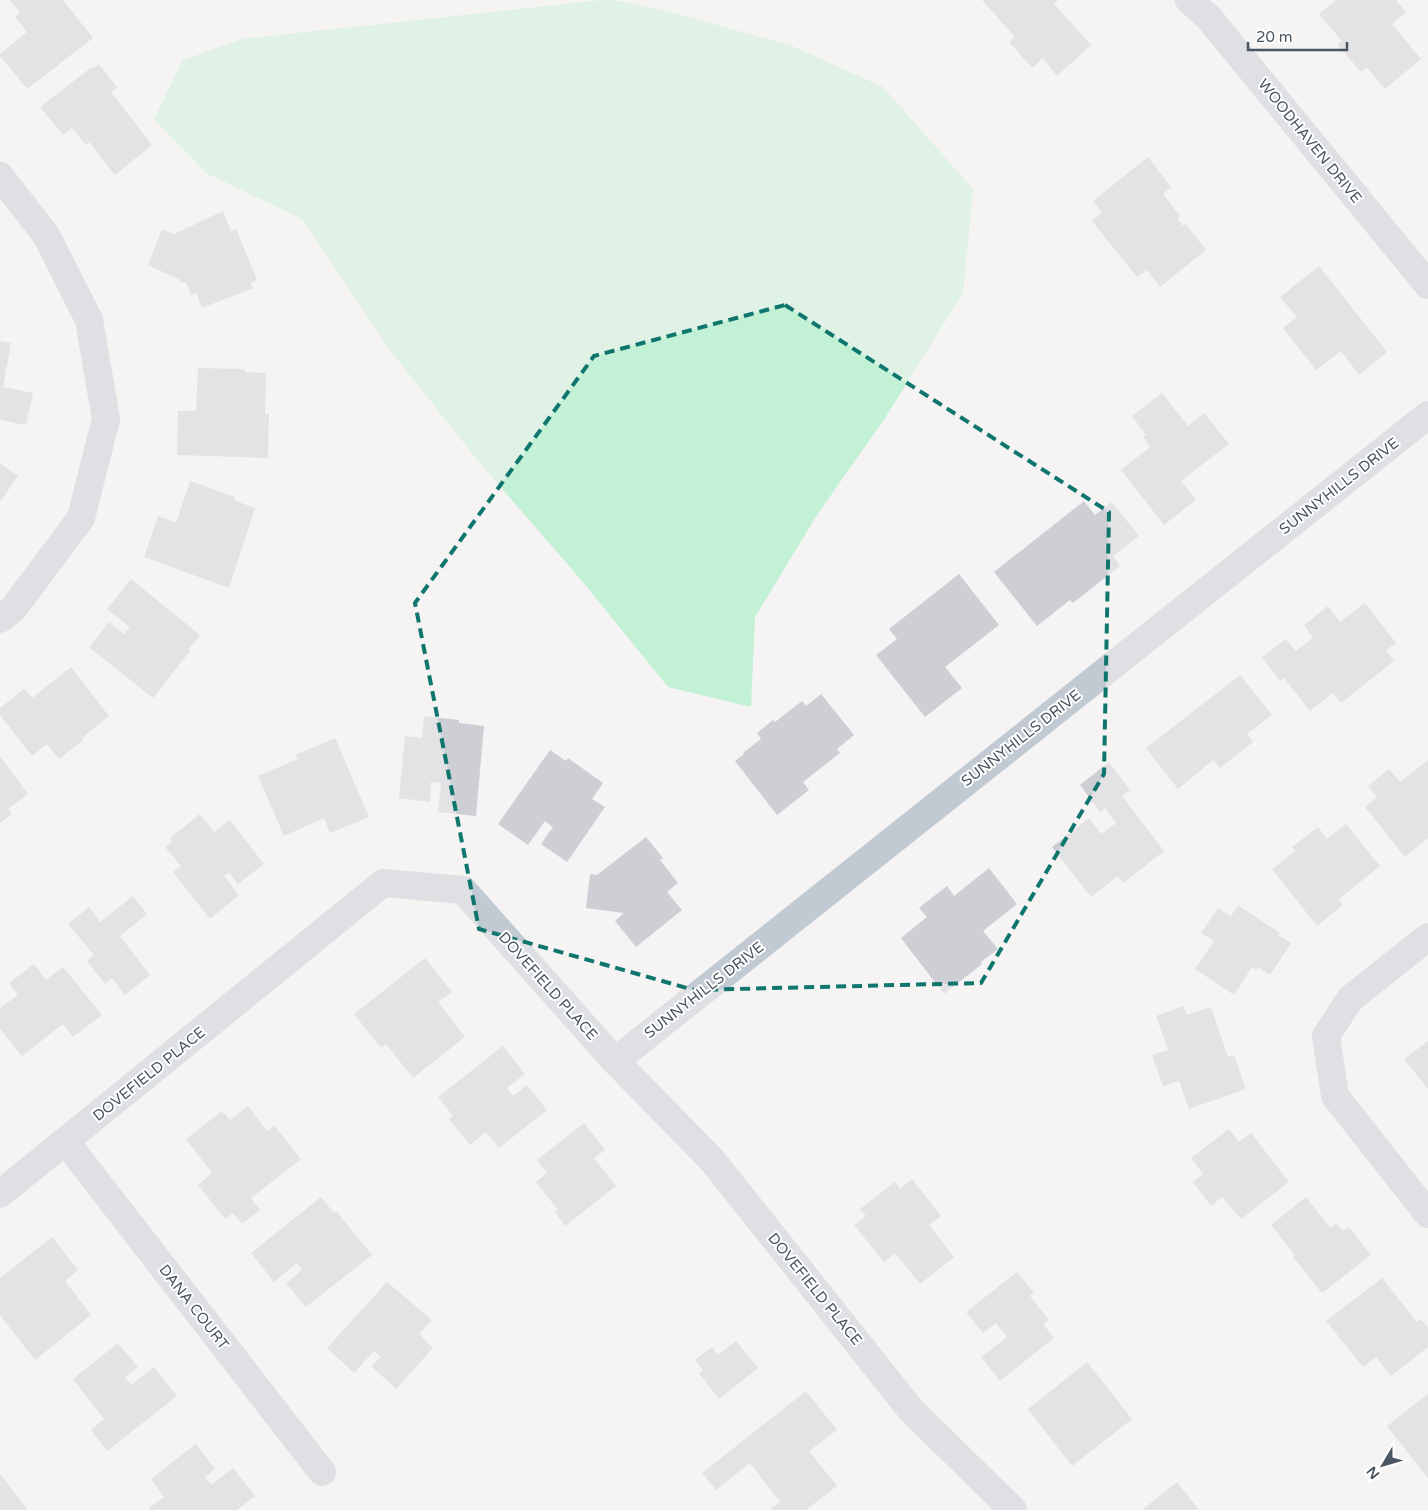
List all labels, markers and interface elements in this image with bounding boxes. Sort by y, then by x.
scale bar [1248,20,1347,52]
text: 20 m [1256,28,1293,46]
street label: WOODHAVEN DRIVE [1254,75,1366,207]
street label: SUNNYHILLS DRIVE [1276,434,1402,538]
street label: SUNNYHILLS DRIVE [958,686,1084,790]
street label: DOVEFIELD PLACE [495,928,601,1044]
street label: SUNNYHILLS DRIVE [641,938,767,1042]
street label: DOVEFIELD PLACE [89,1023,209,1125]
street label: DOVEFIELD PLACE [764,1229,866,1349]
street label: DANA COURT [155,1261,233,1353]
north arrow [1358,1440,1408,1490]
text: N [1363,1463,1383,1482]

